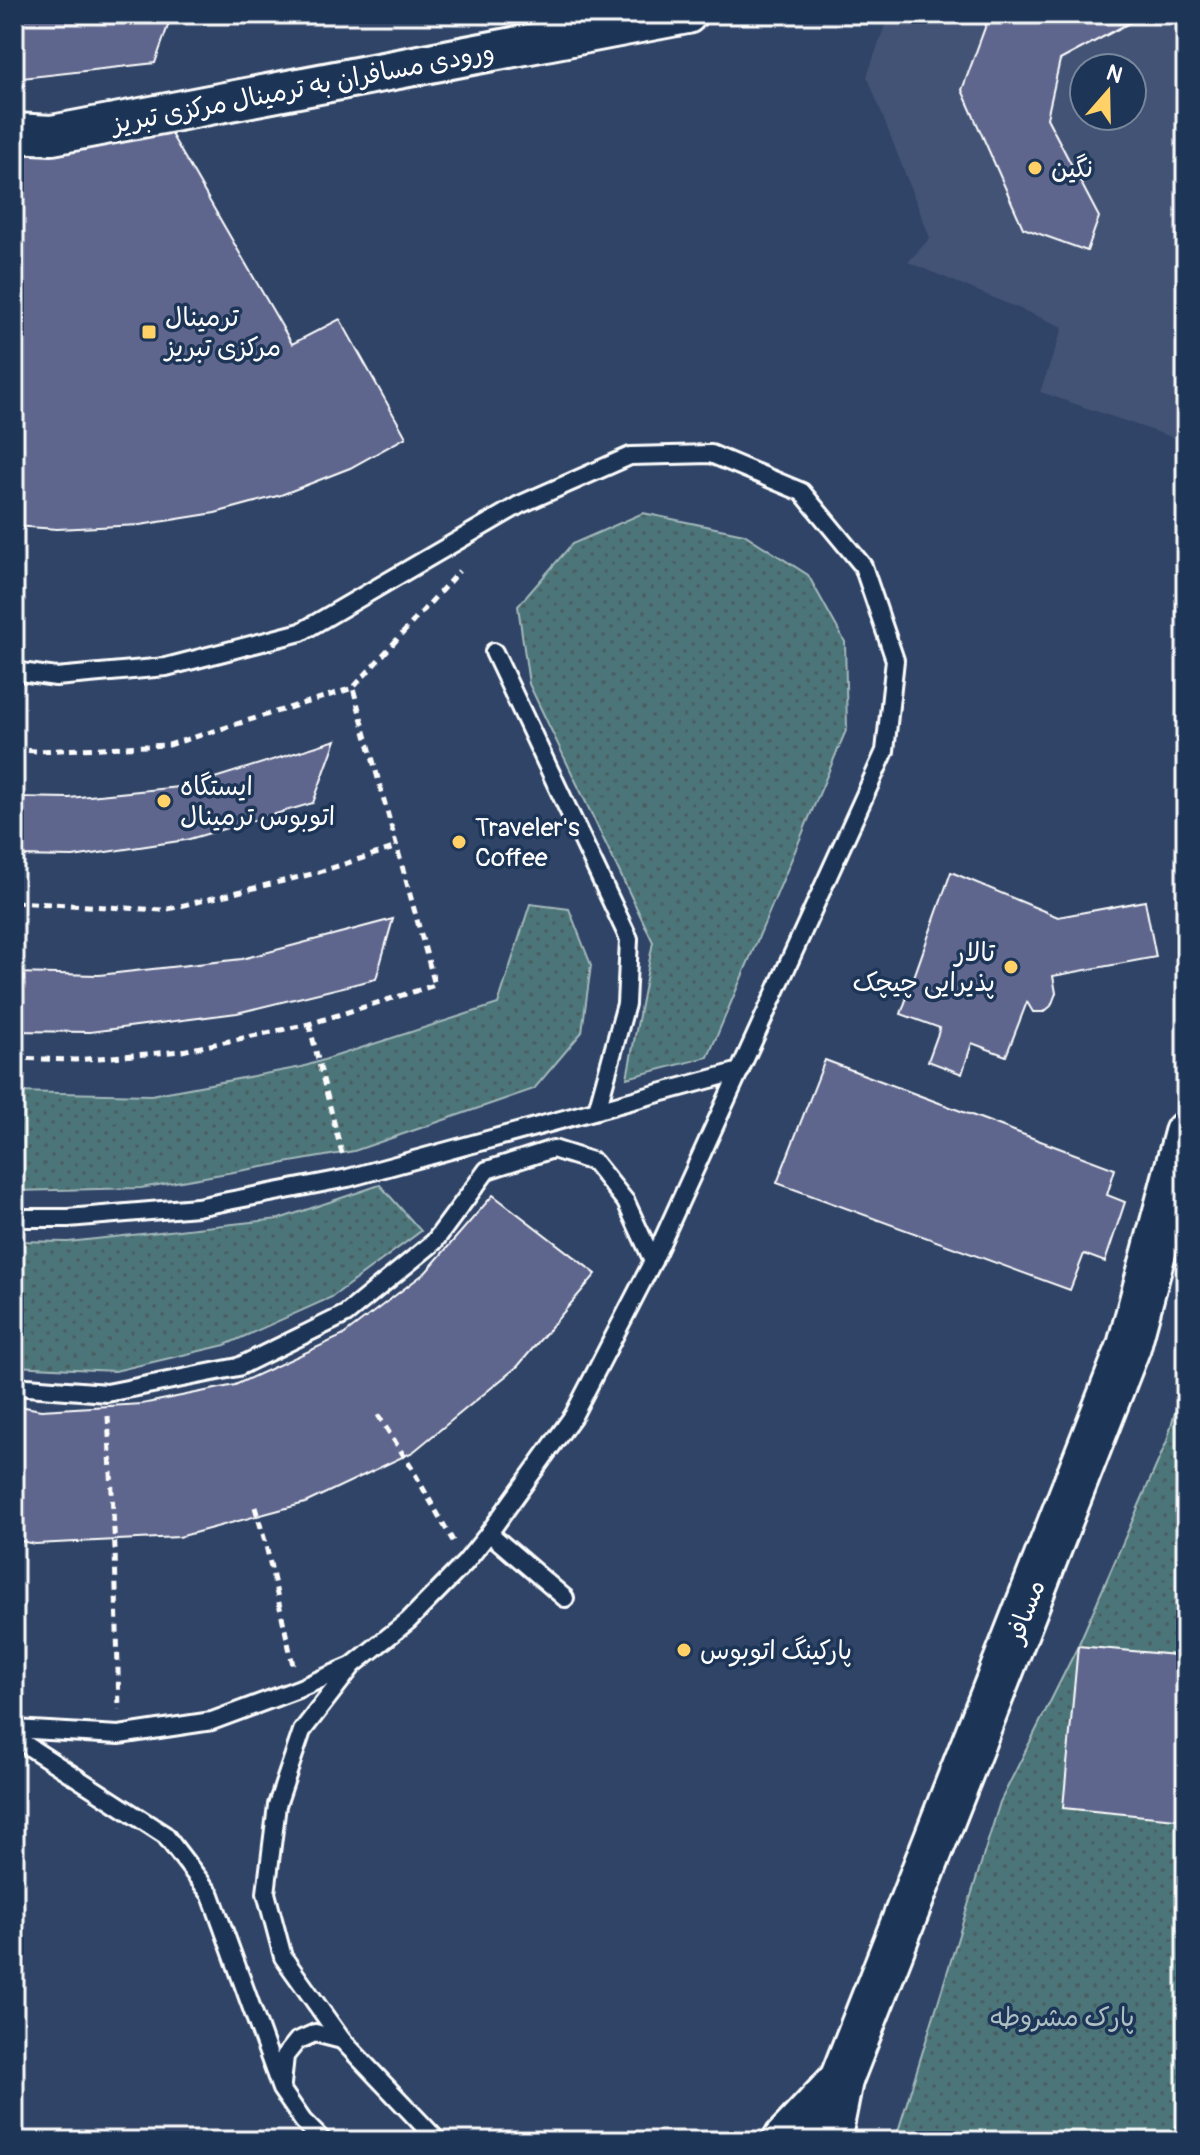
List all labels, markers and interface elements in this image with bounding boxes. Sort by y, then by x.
street label: ورودی مسافران به ترمینال مرکزی تبریز [107,35,497,141]
north arrow [1068,52,1148,132]
text: N [1103,58,1126,90]
place label: نگین [1051,153,1093,185]
marker: نگین [1026,159,1044,177]
place label: ترمینال مرکزی تبریز [163,302,281,364]
marker: ترمینال مرکزی تبریز [140,323,158,341]
place label: ایستگاه اتوبوس ترمینال [180,771,335,833]
marker: ایستگاه اتوبوس ترمینال [155,792,173,810]
place label: Traveler's Coffee [475,812,580,874]
marker: Traveler's Coffee [450,833,468,851]
place label: تالار پذیرایی چیچک [853,937,995,999]
marker: تالار پذیرایی چیچک [1002,958,1020,976]
street label: مسافر [999,1575,1053,1649]
place label: پارکینگ اتوبوس [700,1635,852,1667]
marker: پارکینگ اتوبوس [675,1641,693,1659]
park label: پارک مشروطه [989,2002,1135,2034]

